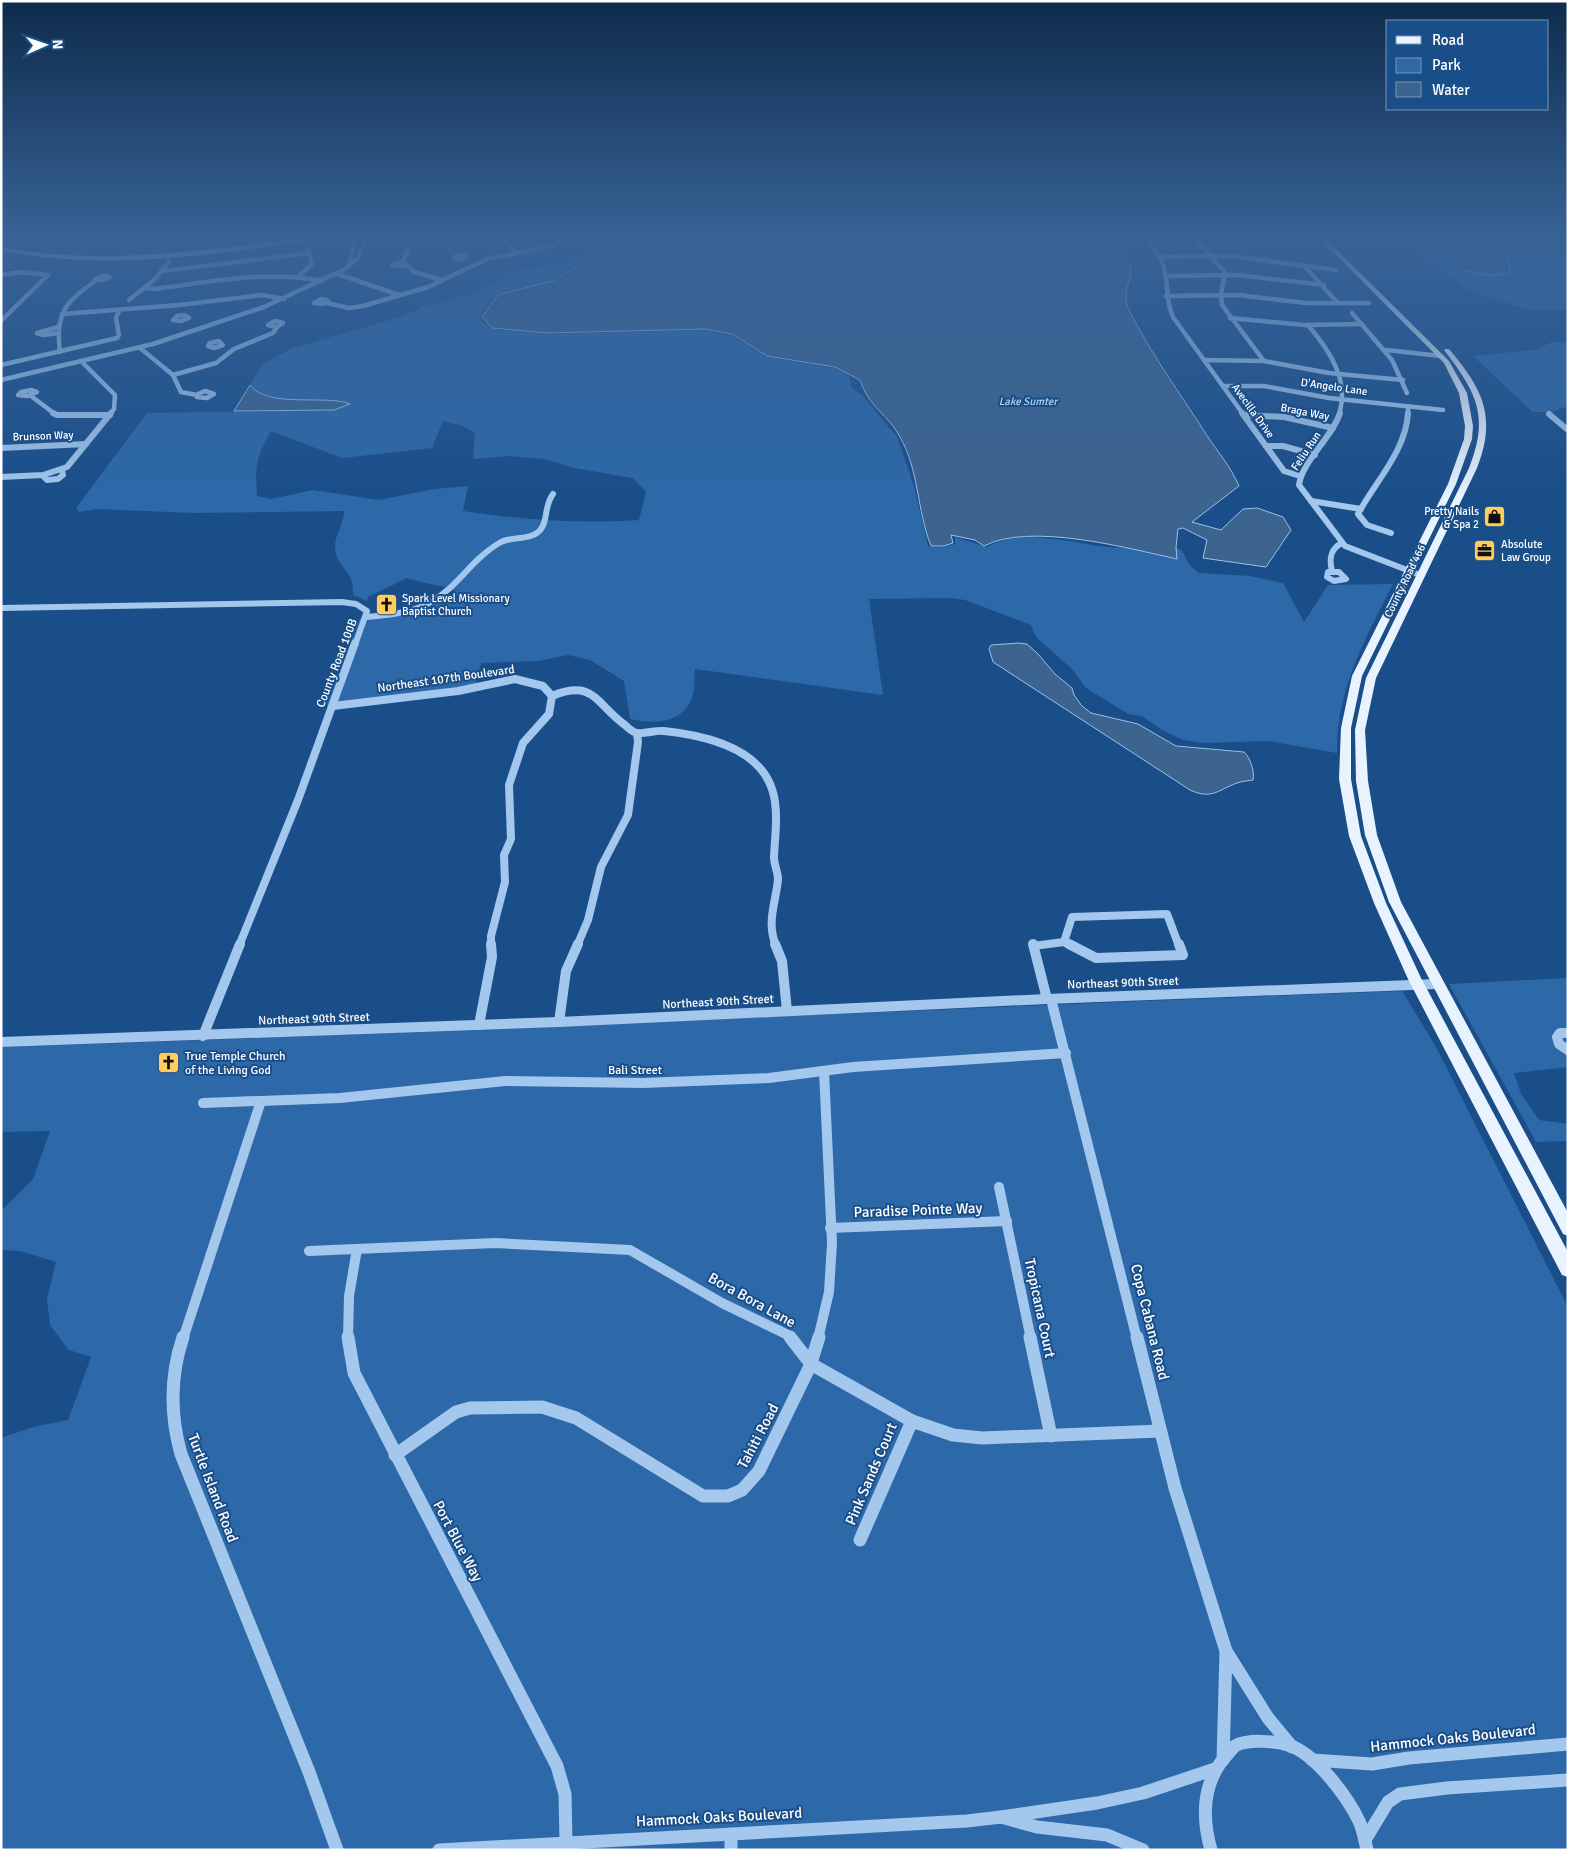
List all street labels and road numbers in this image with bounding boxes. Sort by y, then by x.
street label: D'Angelo Lane [1300,376,1368,398]
street label: Avecilla Drive [1229,381,1277,441]
street label: Braga Way [1280,401,1331,423]
street label: Brunson Way [12,428,75,444]
street label: Feliu Run [1288,429,1324,473]
street label: County Road 466 [1382,542,1428,620]
street label: County Road 100B [313,616,361,710]
street label: Northeast 107th Boulevard [376,662,516,696]
street label: Northeast 90th Street [1067,974,1179,992]
street label: Northeast 90th Street [662,992,774,1012]
street label: Northeast 90th Street [258,1010,370,1028]
street label: Bali Street [608,1063,662,1078]
street label: Paradise Pointe Way [853,1199,983,1221]
street label: Tropicana Court [1021,1256,1059,1360]
street label: Copa Cabana Road [1127,1262,1173,1382]
street label: Bora Bora Lane [705,1269,799,1331]
street label: Tahiti Road [733,1400,783,1472]
street label: Pink Sands Court [841,1420,901,1528]
street label: Turtle Island Road [184,1431,242,1545]
street label: Port Blue Way [429,1497,487,1585]
street label: Hammock Oaks Boulevard [1369,1720,1537,1756]
street label: Hammock Oaks Boulevard [635,1804,803,1830]

